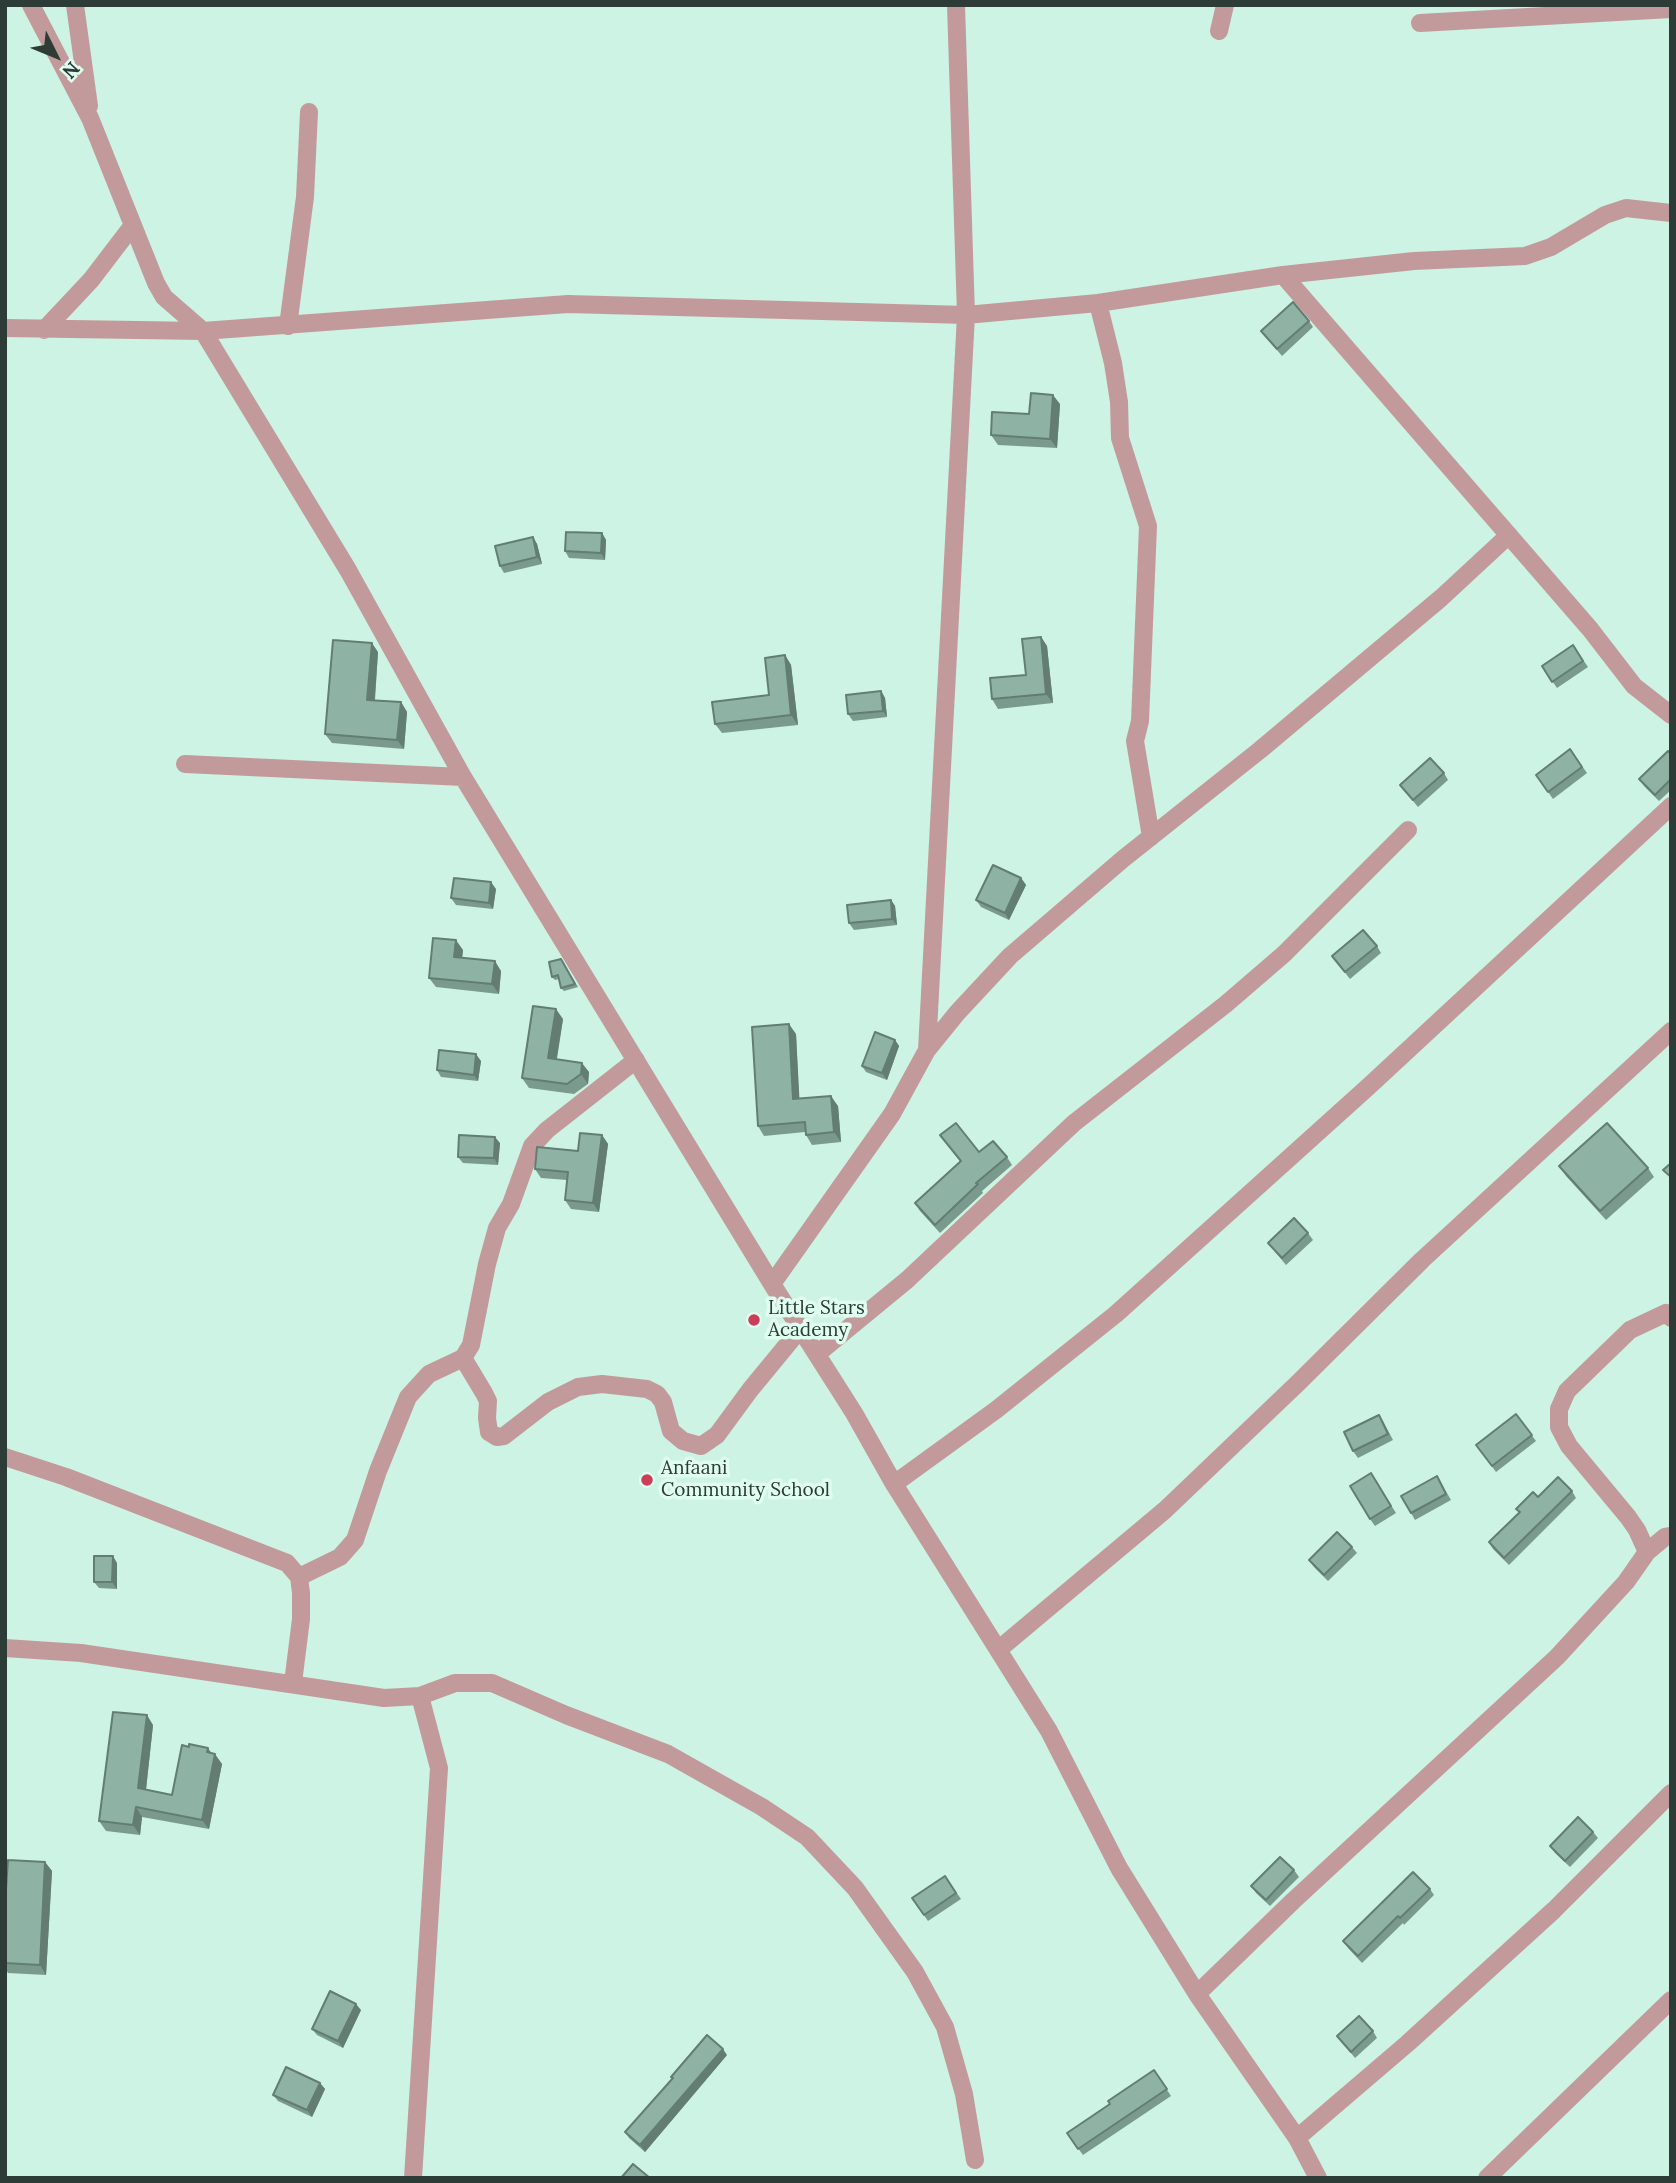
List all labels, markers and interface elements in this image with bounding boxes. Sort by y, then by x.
north arrow [21,21,91,91]
text: N [58,57,85,84]
place label: Little Stars Academy [768,1298,865,1342]
marker: Little Stars Academy [746,1312,762,1328]
place label: Anfaani Community School [661,1458,830,1502]
marker: Anfaani Community School [639,1472,655,1488]

